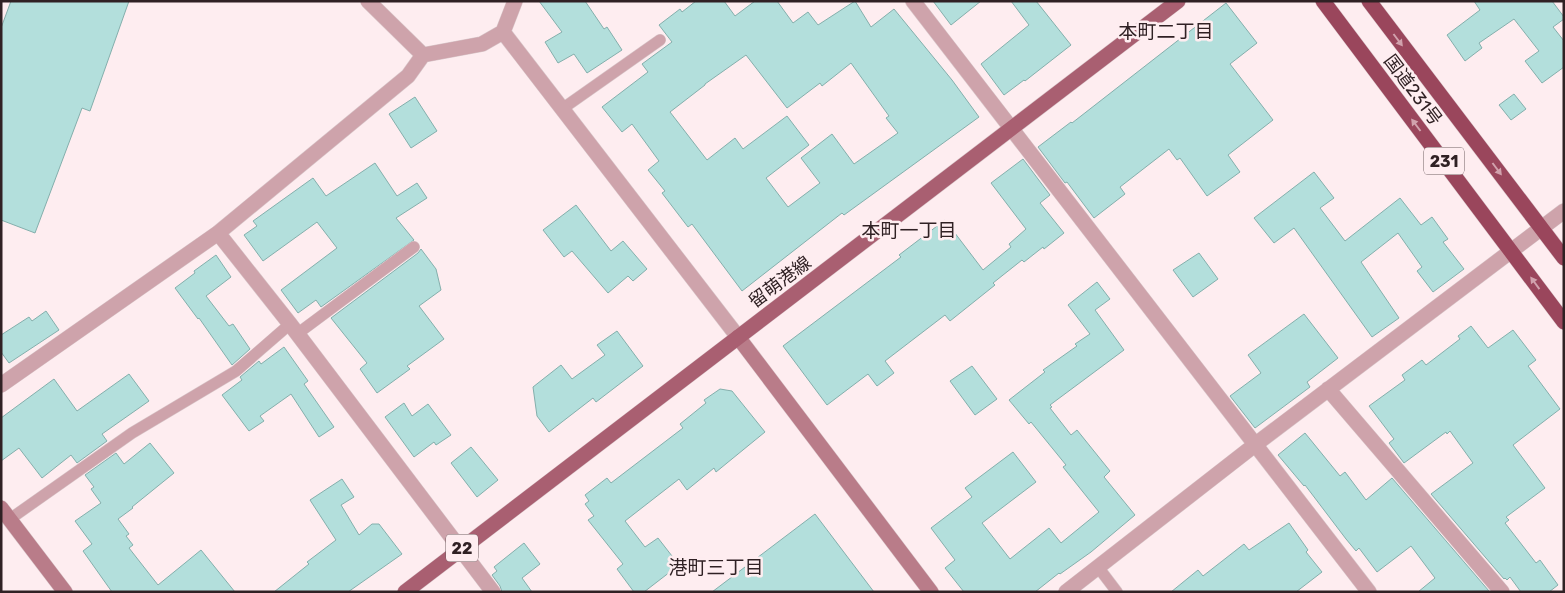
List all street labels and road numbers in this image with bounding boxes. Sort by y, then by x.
street label: 国道231号 [1379,50,1447,130]
road number: 231 [1424,148,1464,175]
street label: 留萌港線 [745,252,815,312]
road number: 22 [446,534,478,562]

